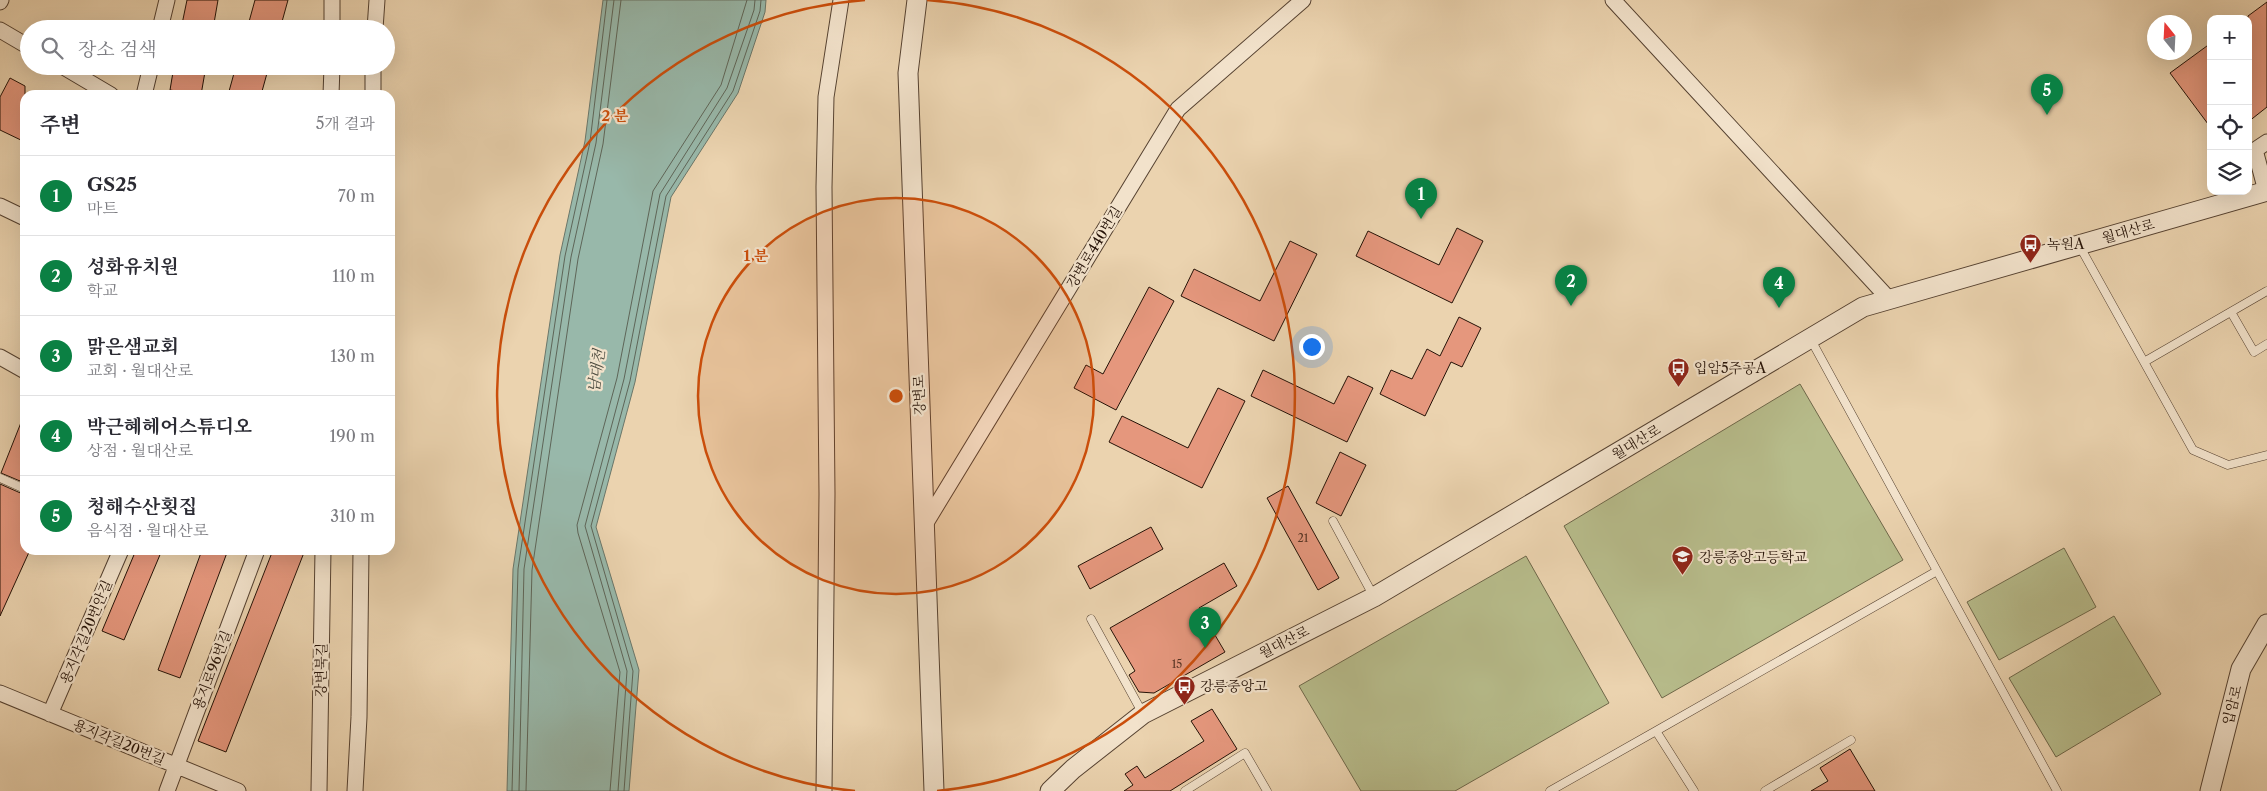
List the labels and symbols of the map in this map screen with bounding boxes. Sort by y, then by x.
north arrow [2147,15,2192,60]
pin: 5 [2031,74,2063,115]
text: 2 분 [601,106,629,125]
pin: 1 [1405,178,1437,219]
street label: 강변로440번길 [1062,203,1126,291]
street label: 월대산로 [2100,215,2157,247]
bus stop icon: 녹원A [2019,232,2043,263]
place label: 녹원A [2047,235,2085,253]
text: 1 분 [744,246,769,265]
pin: 2 [1555,265,1587,306]
pin: 4 [1763,267,1795,308]
your location [1299,334,1325,360]
water label: 남대천 [584,347,609,394]
bus stop icon: 입암5주공A [1666,356,1690,387]
place label: 입암5주공A [1694,359,1767,377]
street label: 강변로 [909,374,929,416]
centre of rings [887,387,905,405]
street label: 월대산로 [1608,420,1664,464]
house number: 21 [1298,531,1309,545]
school or university icon: 강릉중앙고등학교 [1671,545,1695,576]
place label: 강릉중앙고등학교 [1699,548,1808,566]
street label: 용지각길20번안길 [56,577,116,687]
pin: 3 [1189,607,1221,648]
street label: 월대산로 [1256,621,1313,662]
street label: 용지로96번길 [189,628,235,712]
street label: 강변북길 [312,643,330,697]
house number: 15 [1172,657,1182,671]
bus stop icon: 강릉중앙고 [1172,674,1196,705]
place label: 강릉중앙고 [1200,677,1268,695]
street label: 입암로 [2218,683,2246,727]
street label: 용지각길20번길 [70,715,168,769]

